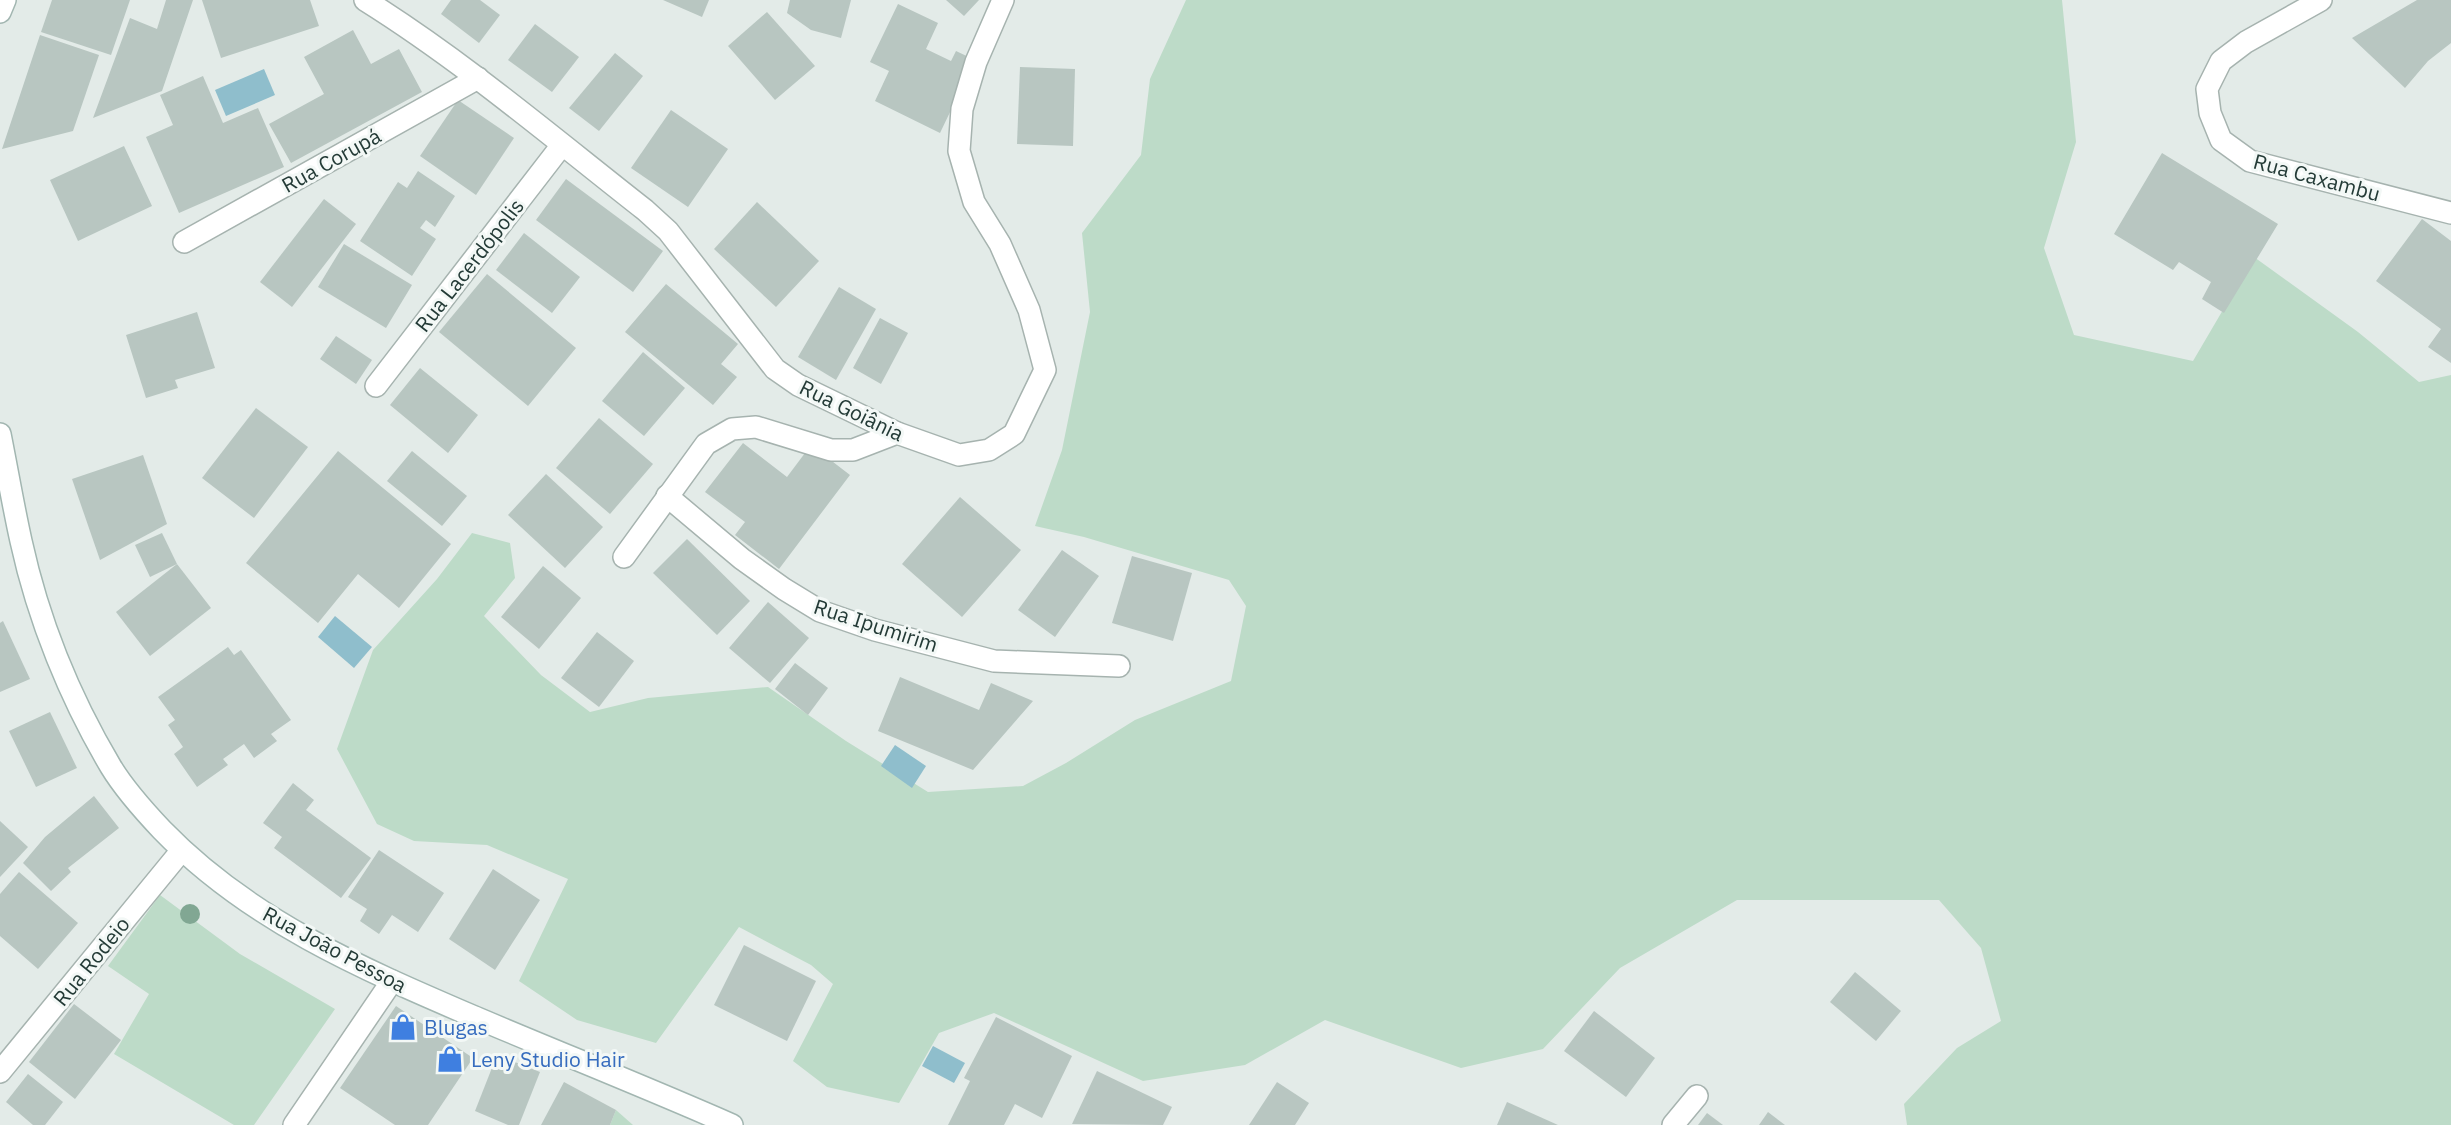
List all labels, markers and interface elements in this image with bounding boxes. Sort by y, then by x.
street label: Rua Corupá [276,121,386,199]
street label: Rua Caxambu [2251,147,2383,207]
street label: Rua Lacerdópolis [408,193,530,337]
street label: Rua Goiânia [795,373,909,447]
street label: Rua Ipumirim [810,592,942,658]
street label: Rua João Pessoa [258,899,412,999]
street label: Rua Rodeio [46,911,136,1011]
shop icon: Blugas [388,1012,418,1042]
place label: Blugas [424,1013,488,1041]
shop icon: Leny Studio Hair [435,1044,465,1074]
place label: Leny Studio Hair [471,1045,625,1073]

